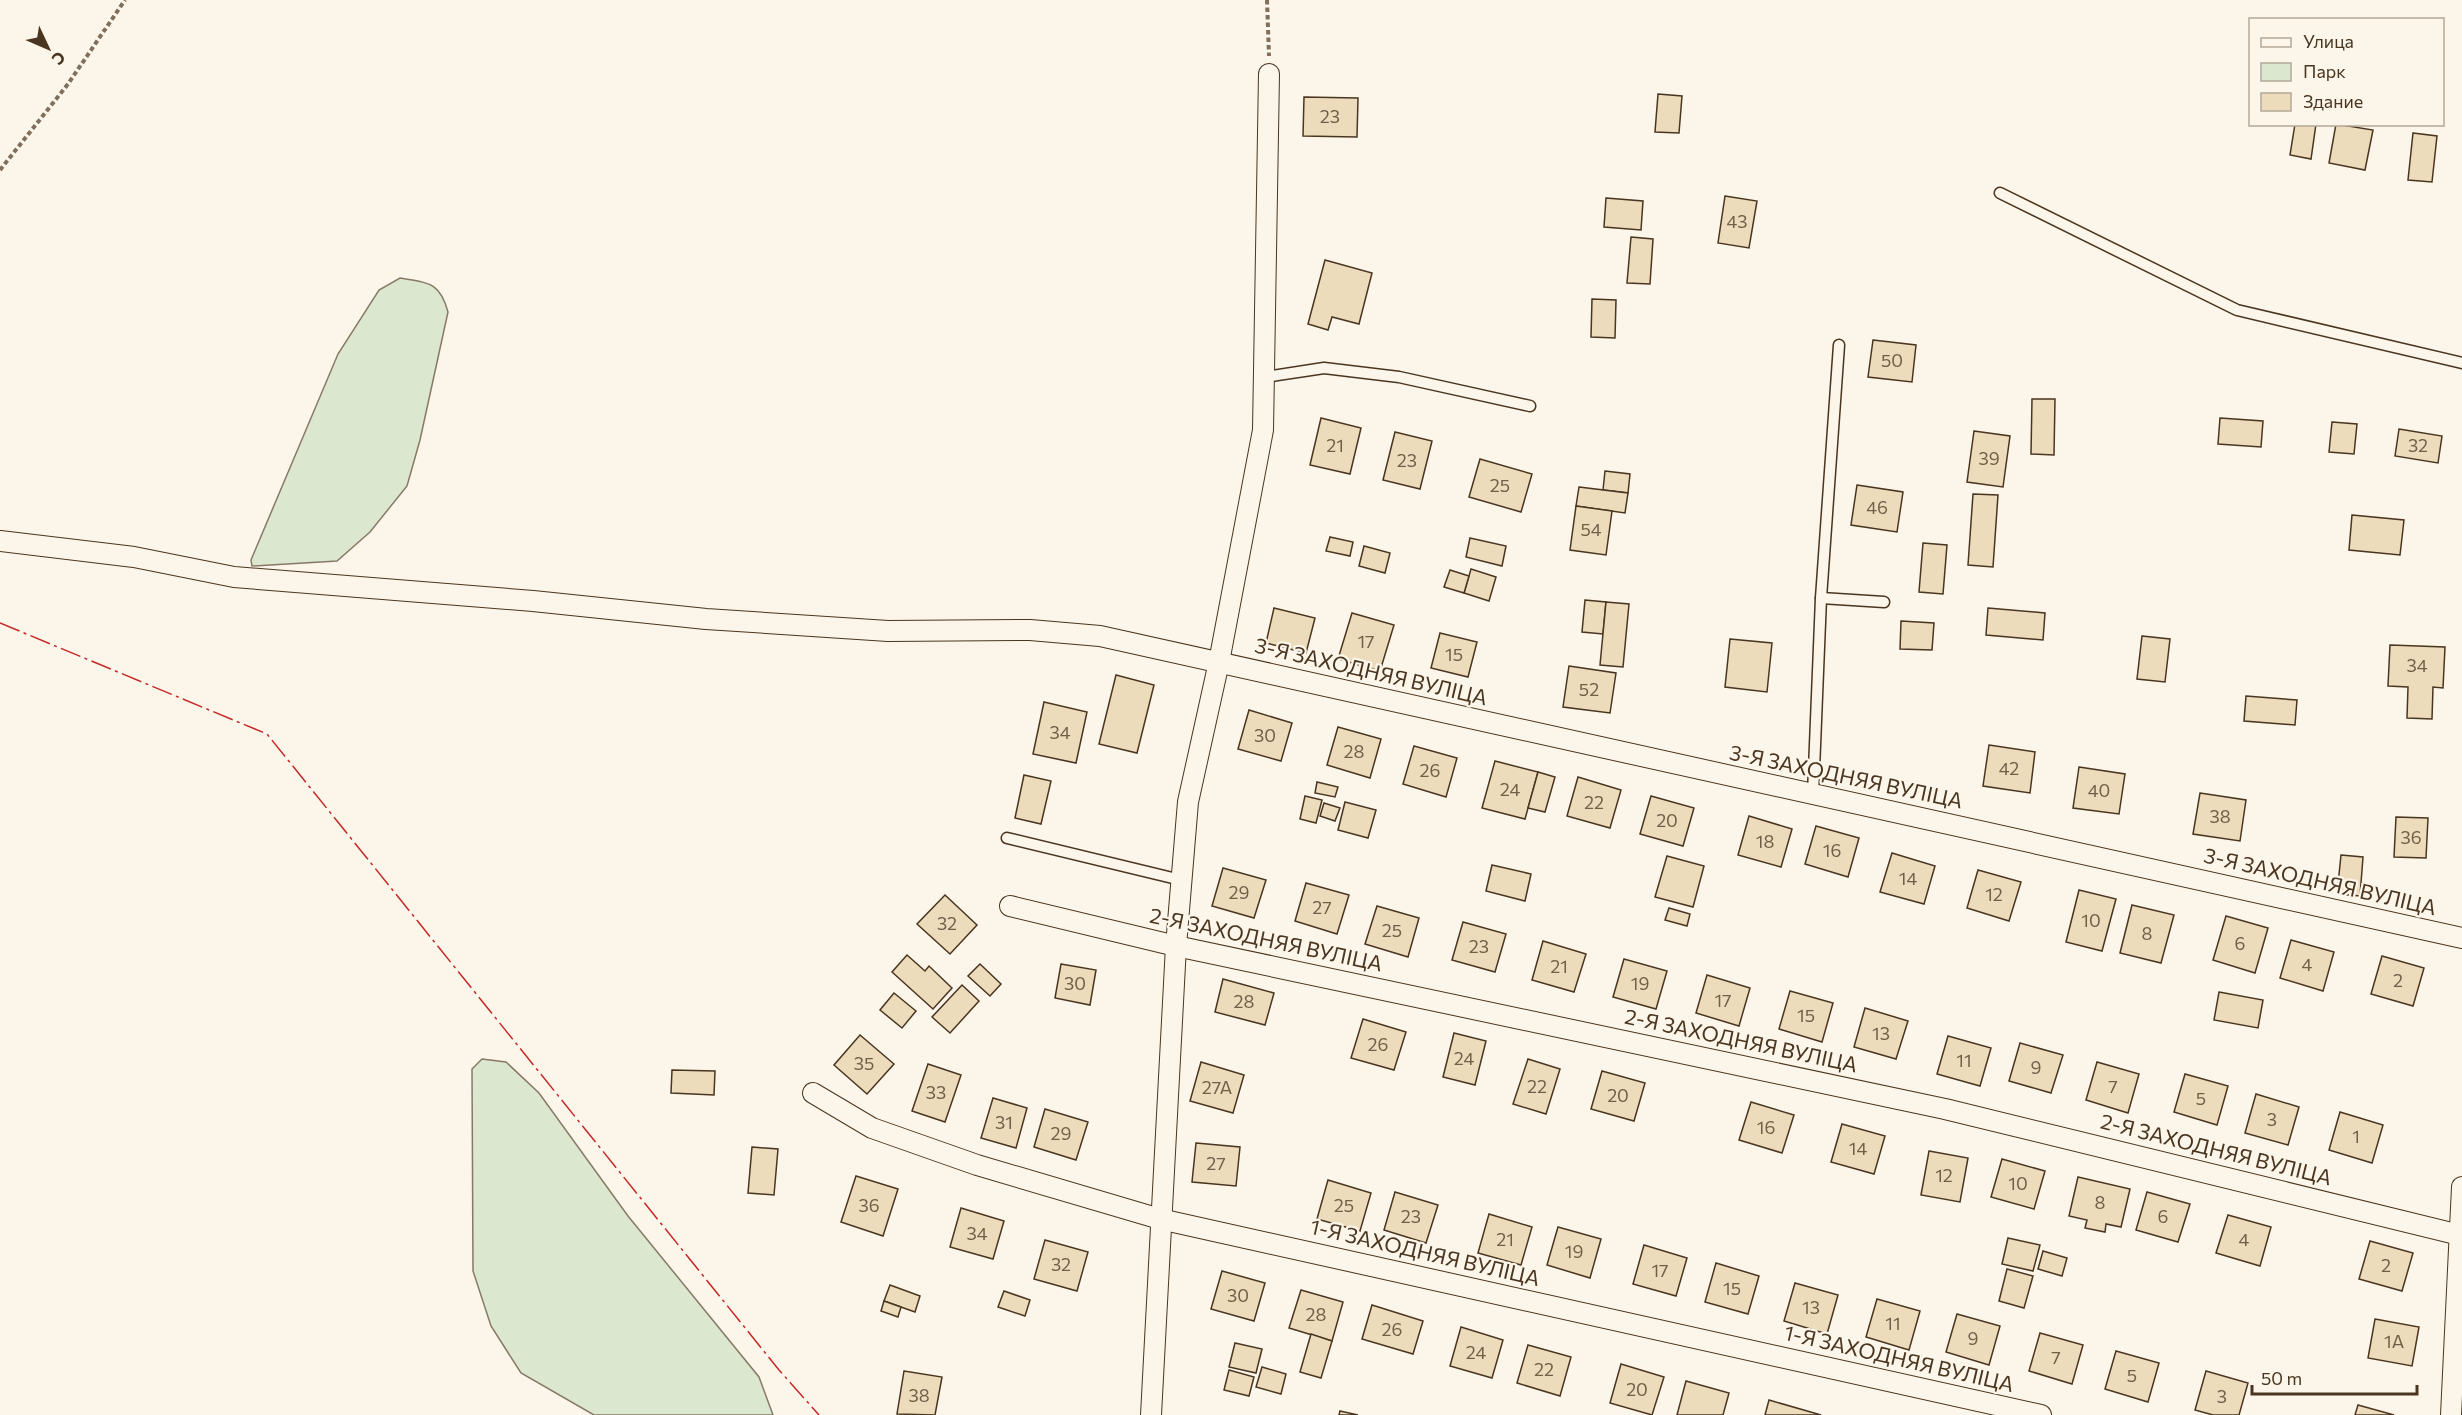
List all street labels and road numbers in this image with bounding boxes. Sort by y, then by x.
street label: 3-Я ЗАХОДНЯЯ ВУЛІЦА [1253,632,1490,709]
street label: 3-Я ЗАХОДНЯЯ ВУЛІЦА [1727,739,1965,812]
street label: 3-Я ЗАХОДНЯЯ ВУЛІЦА [2202,842,2439,919]
street label: 2-Я ЗАХОДНЯЯ ВУЛІЦА [1148,902,1385,975]
street label: 2-Я ЗАХОДНЯЯ ВУЛІЦА [1623,1003,1860,1076]
street label: 2-Я ЗАХОДНЯЯ ВУЛІЦА [2098,1108,2335,1189]
street label: 1-Я ЗАХОДНЯЯ ВУЛІЦА [1308,1213,1543,1290]
street label: 1-Я ЗАХОДНЯЯ ВУЛІЦА [1782,1319,2017,1396]

